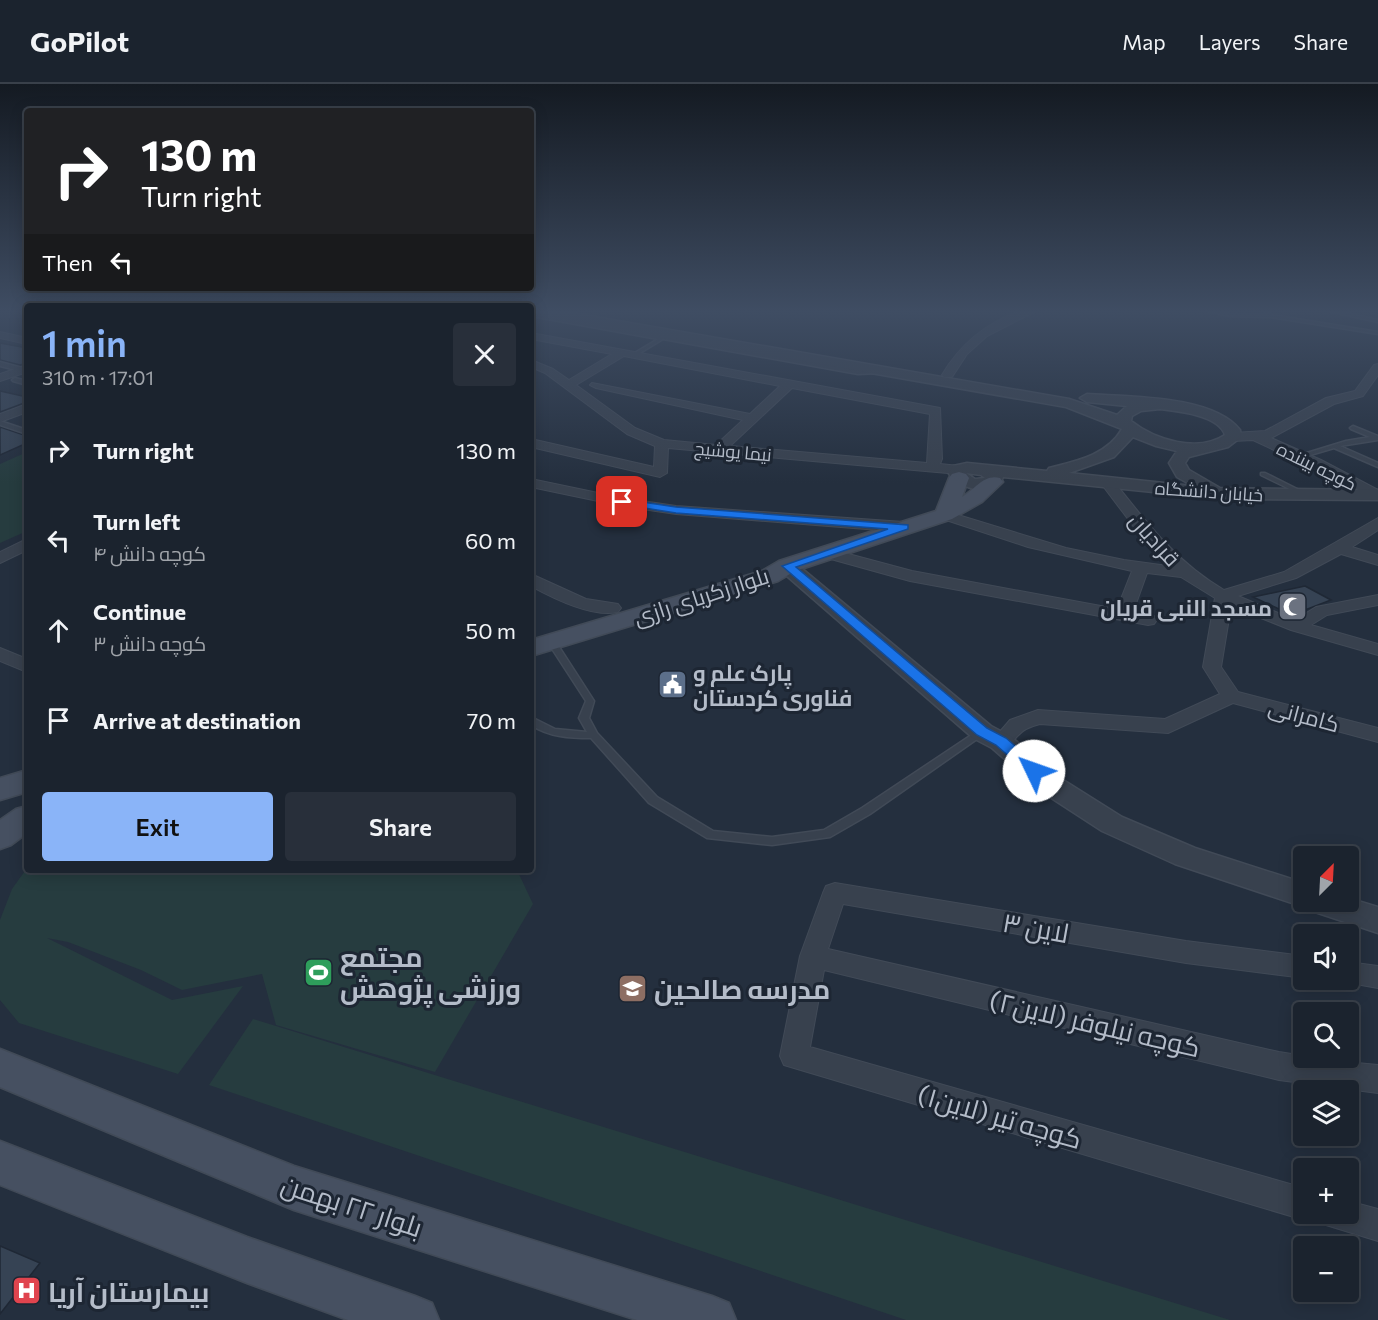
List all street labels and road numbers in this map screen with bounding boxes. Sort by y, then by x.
street label: نیما یوشیج [693,437,773,467]
street label: کوچه بیننده [1273,437,1361,497]
street label: خیابان دانشگاه [1154,476,1264,507]
street label: قرادیان [1124,506,1186,572]
street label: بلوار زکریای رازی [630,561,772,631]
street label: کامرانی [1265,693,1342,738]
street label: لاین ۳ [1000,905,1072,950]
street label: کوچه نیلوفر (لاین۲) [986,983,1204,1066]
street label: کوچه تیر (لاین۱) [913,1077,1086,1158]
street label: بلوار ۲۲ بهمن [277,1167,427,1244]

